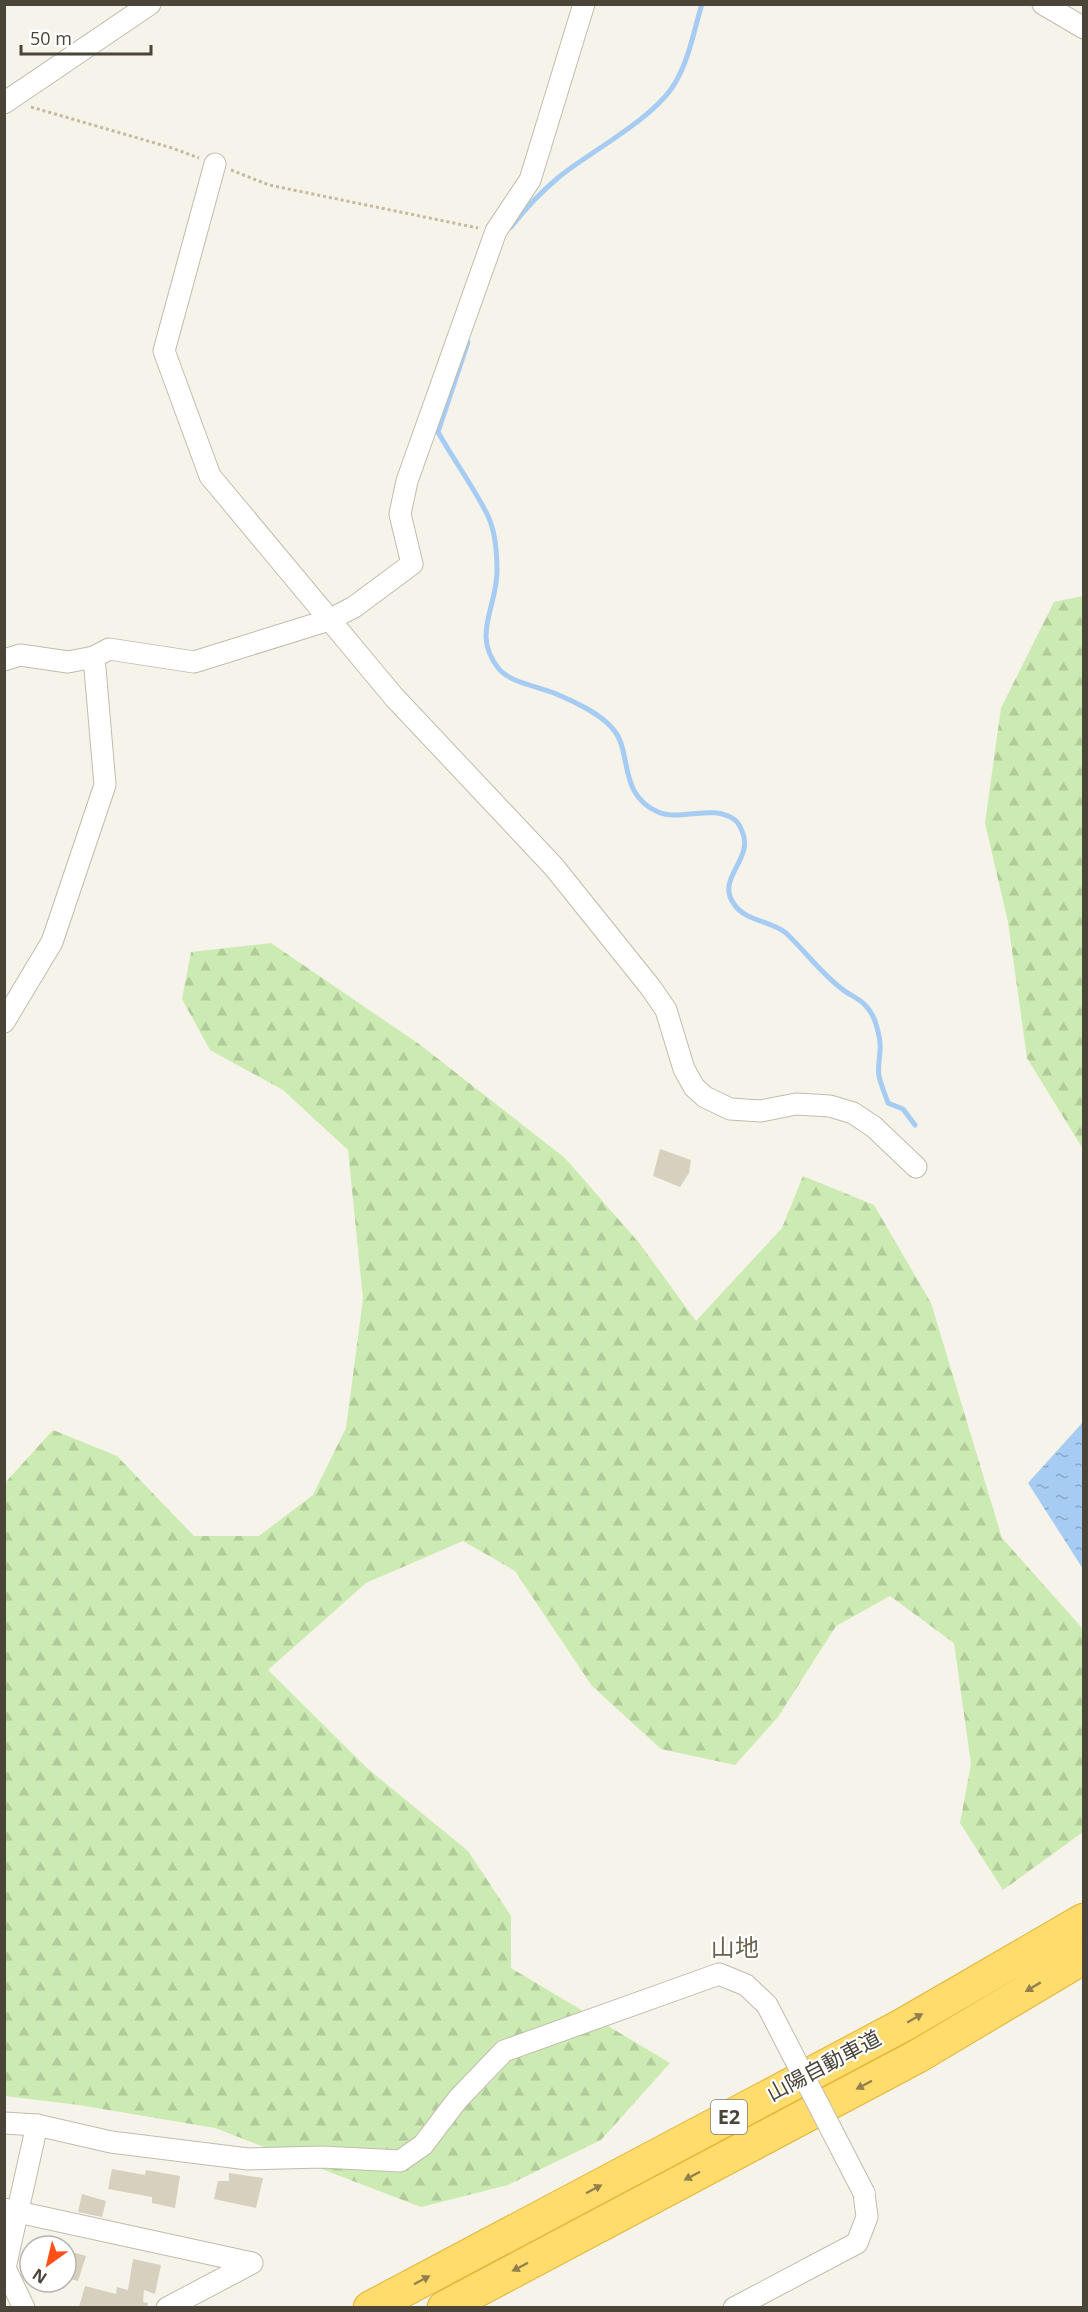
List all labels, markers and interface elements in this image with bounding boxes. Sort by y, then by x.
scale bar [21,18,152,56]
text: 50 m [30,26,72,50]
district label: 山地 [711,1930,759,1963]
one-way arrow [1025,1982,1041,1993]
one-way arrow [907,2013,924,2023]
street label: 山陽自動車道 [761,2023,886,2107]
one-way arrow [856,2080,873,2090]
road number: E2 [711,2100,747,2134]
one-way arrow [683,2171,700,2181]
one-way arrow [585,2184,603,2194]
north arrow [18,2234,78,2294]
one-way arrow [511,2262,528,2272]
text: N [28,2264,51,2289]
one-way arrow [414,2275,431,2285]

